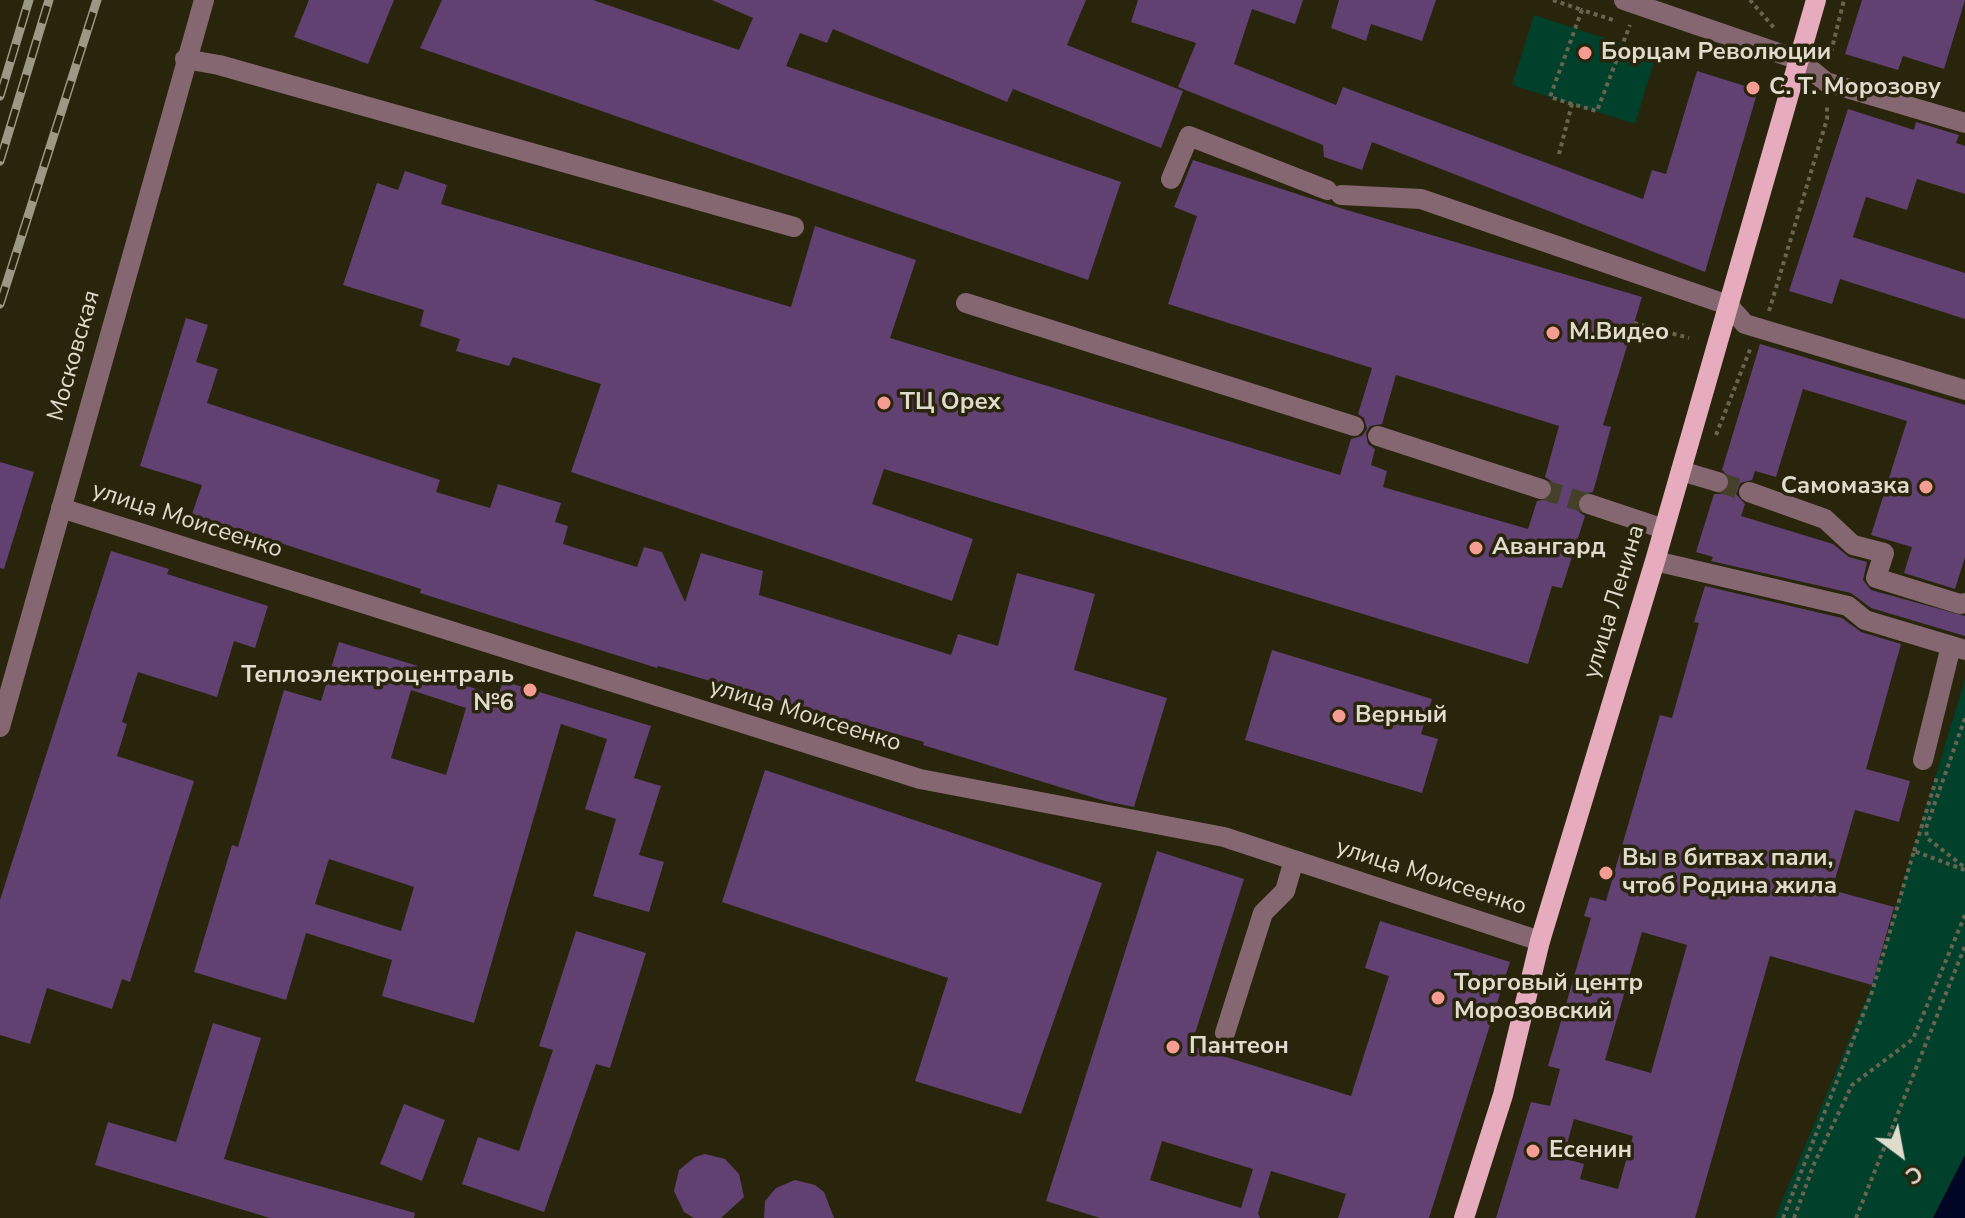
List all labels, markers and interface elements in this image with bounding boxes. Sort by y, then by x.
place label: Борцам Революции [1601,39,1831,67]
marker: Борцам Революции [1576,44,1594,62]
place label: С. Т. Морозову [1769,74,1941,102]
marker: С. Т. Морозову [1744,79,1762,97]
street label: Московская [43,287,107,425]
place label: М.Видео [1569,319,1669,347]
marker: М.Видео [1544,324,1562,342]
place label: ТЦ Орех [900,389,1001,417]
marker: ТЦ Орех [875,394,893,412]
place label: Самомазка [1781,473,1910,501]
street label: улица Моисеенко [88,477,286,565]
marker: Самомазка [1917,478,1935,496]
street label: улица Ленина [1578,522,1652,682]
place label: Авангард [1492,534,1606,562]
marker: Авангард [1467,539,1485,557]
place label: Теплоэлектроцентраль №6 [241,662,514,718]
street label: улица Моисеенко [706,673,904,759]
marker: Теплоэлектроцентраль №6 [521,681,539,699]
place label: Верный [1355,702,1447,730]
marker: Верный [1330,707,1348,725]
street label: улица Моисеенко [1332,834,1530,922]
place label: Вы в битвах пали, чтоб Родина жила [1622,845,1837,901]
marker: Вы в битвах пали, чтоб Родина жила [1597,864,1615,882]
place label: Торговый центр Морозовский [1454,970,1643,1026]
marker: Торговый центр Морозовский [1429,989,1447,1007]
place label: Пантеон [1189,1033,1289,1061]
marker: Пантеон [1164,1038,1182,1056]
north arrow [1861,1114,1941,1194]
place label: Есенин [1549,1137,1632,1165]
marker: Есенин [1524,1142,1542,1160]
text: С [1899,1158,1928,1191]

